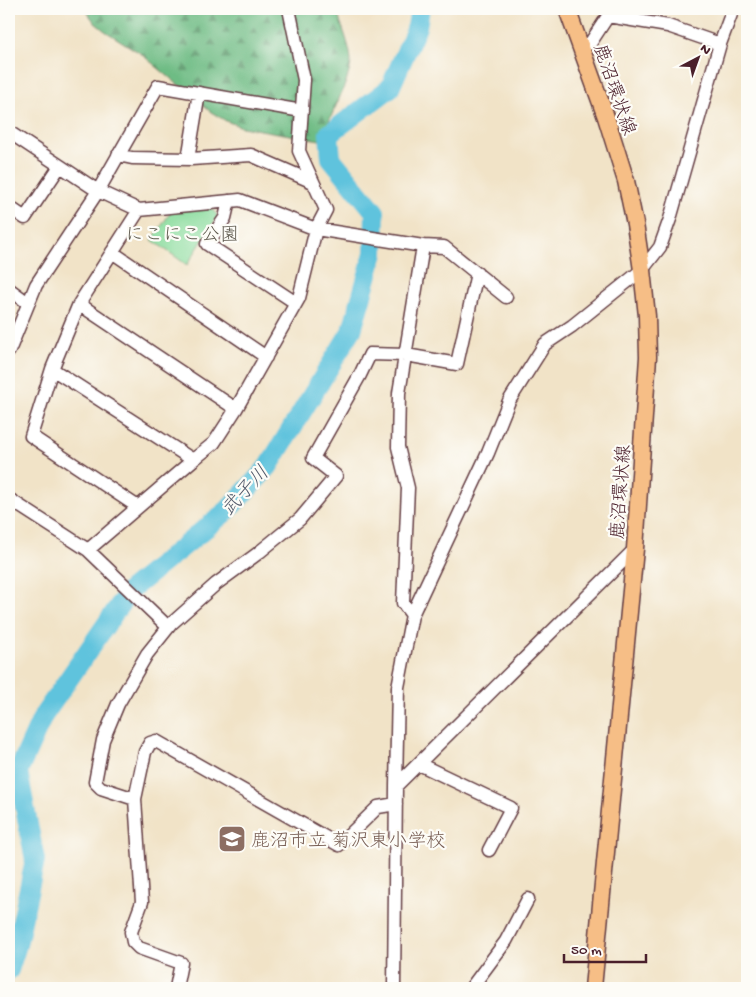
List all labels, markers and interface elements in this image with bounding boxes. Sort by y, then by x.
north arrow [674,32,724,82]
street label: 鹿沼環状線 [586,41,640,139]
text: N [696,41,714,59]
park label: にこにこ公園 [125,225,239,248]
street label: 鹿沼環状線 [607,444,637,540]
water label: 武子川 [216,461,275,522]
school or university icon: 鹿沼市立 菊沢東小学校 [217,824,247,854]
place label: 鹿沼市立 菊沢東小学校 [251,830,446,854]
scale bar [564,932,646,964]
text: 50 m [571,942,602,960]

